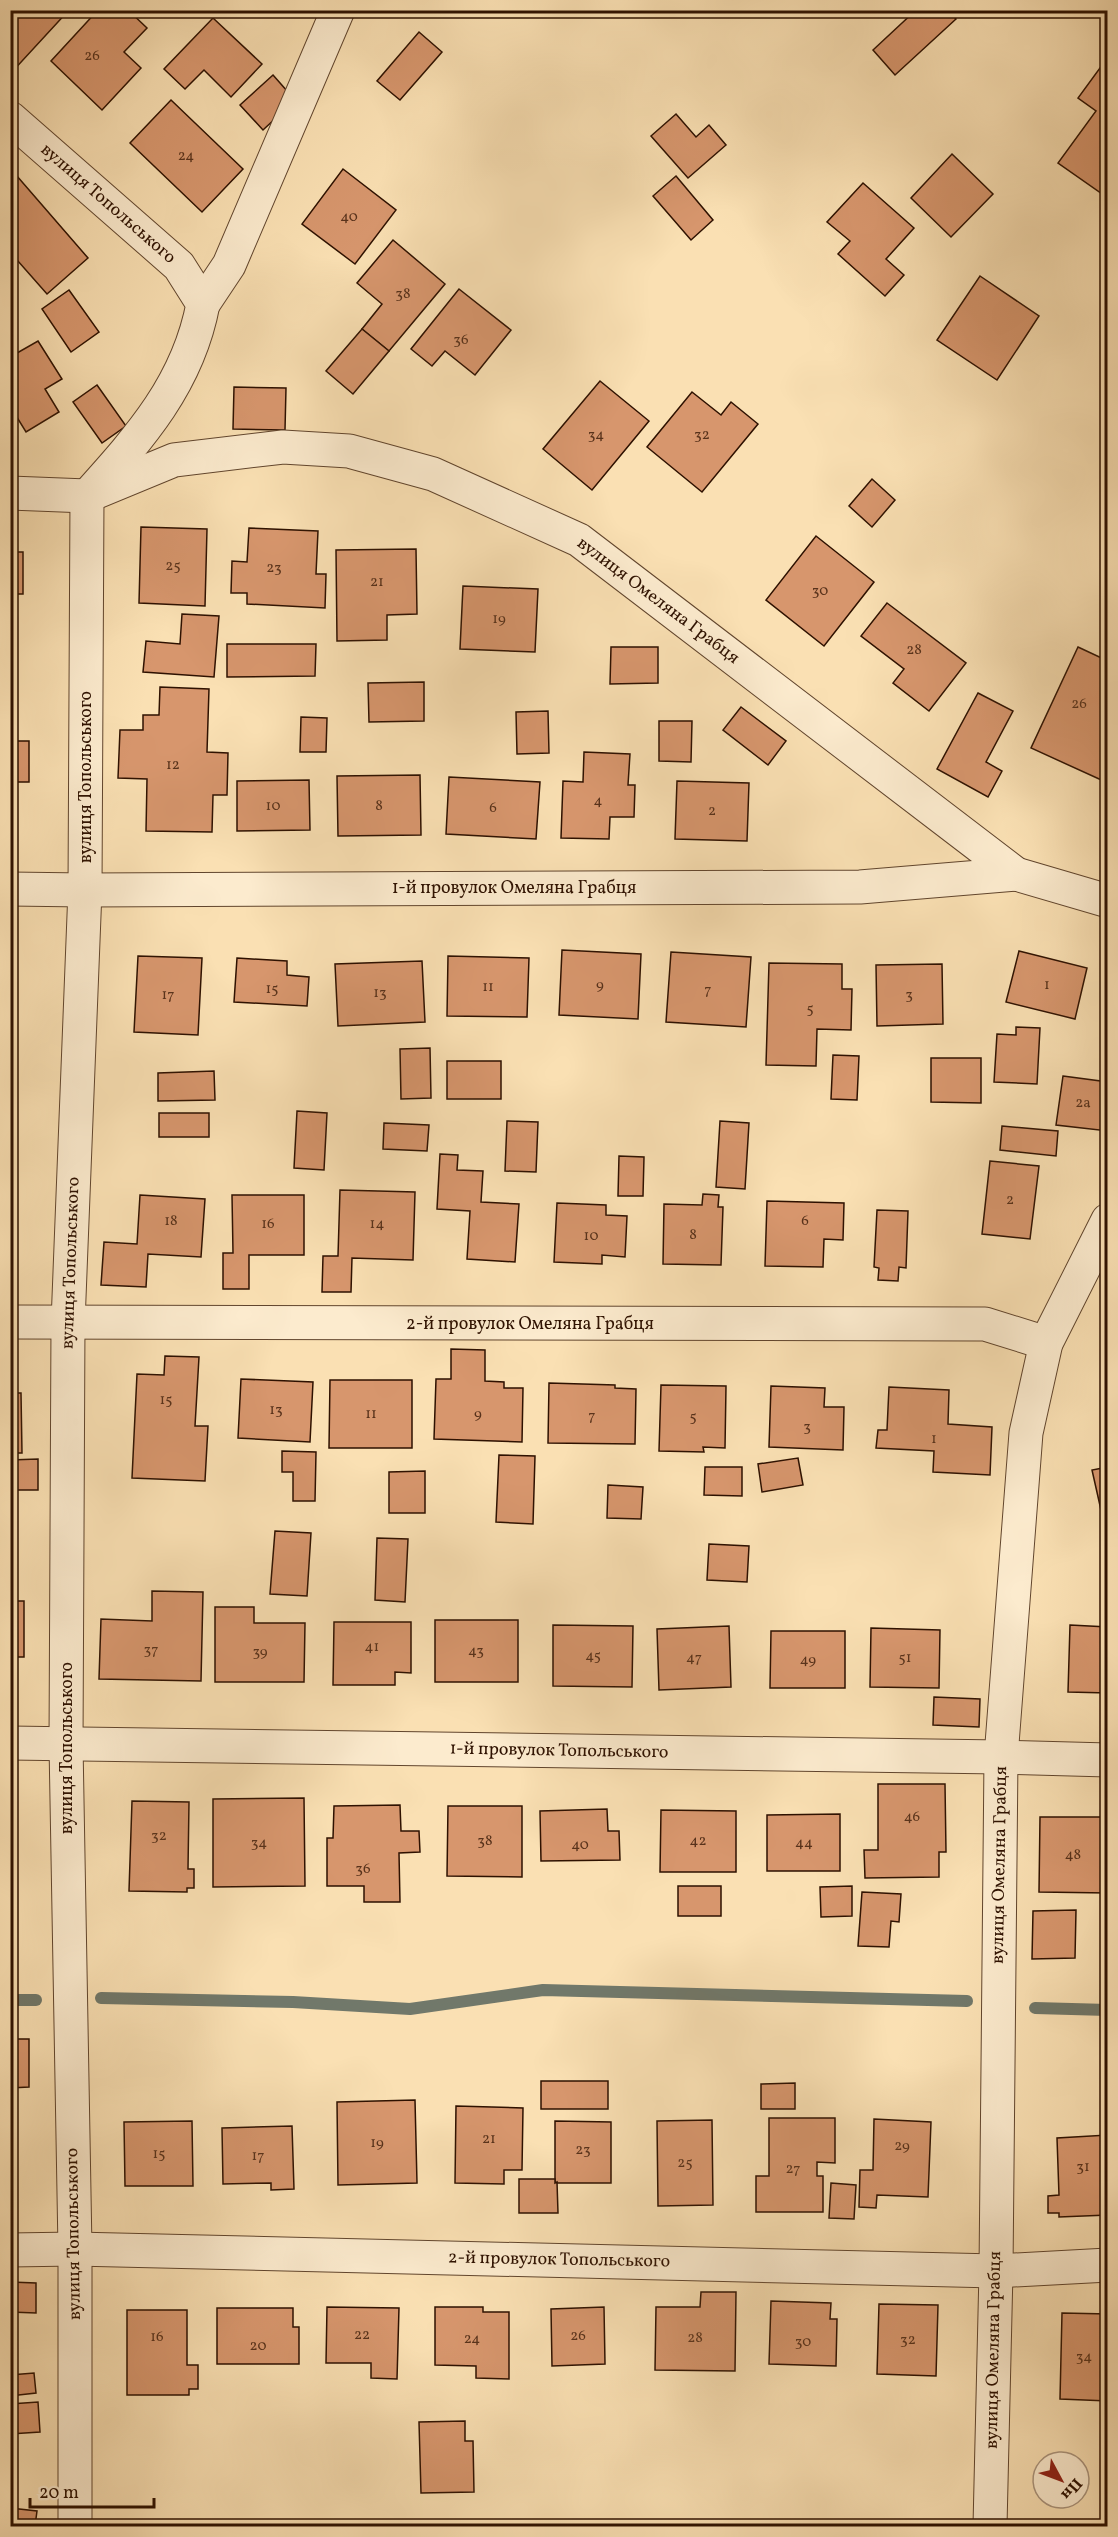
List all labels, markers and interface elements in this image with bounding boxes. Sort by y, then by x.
house number: 26 [84,46,100,67]
street label: вулиця Топольського [35,138,181,270]
house number: 24 [178,146,194,167]
house number: 40 [340,207,358,228]
house number: 38 [395,284,411,305]
house number: 36 [453,330,469,351]
house number: 34 [588,425,604,446]
house number: 32 [694,425,710,446]
street label: вулиця Омеляна Грабця [571,531,745,671]
house number: 25 [165,556,181,577]
house number: 23 [266,558,282,579]
house number: 21 [370,572,384,593]
house number: 30 [812,581,828,602]
house number: 19 [492,609,506,630]
house number: 28 [906,640,922,661]
street label: вулиця Топольського [74,691,99,863]
house number: 26 [1071,694,1087,715]
house number: 12 [166,755,180,776]
house number: 4 [594,791,603,812]
house number: 10 [266,796,280,817]
house number: 8 [375,796,383,817]
house number: 6 [489,798,497,819]
house number: 2 [708,801,716,822]
street label: 1-й провулок Омеляна Грабця [392,876,636,901]
house number: 9 [596,975,604,996]
house number: 1 [1044,975,1050,996]
house number: 11 [482,977,494,998]
house number: 15 [265,979,279,1000]
house number: 7 [704,980,712,1001]
house number: 13 [373,983,387,1004]
house number: 17 [161,985,175,1006]
house number: 3 [905,985,913,1006]
house number: 5 [806,999,814,1020]
house number: 2а [1075,1093,1091,1114]
street label: вулиця Топольського [55,1176,87,1350]
house number: 2 [1006,1190,1014,1211]
house number: 18 [164,1211,178,1232]
house number: 6 [801,1211,809,1232]
house number: 16 [261,1214,275,1235]
house number: 14 [370,1214,384,1235]
house number: 8 [689,1225,697,1246]
house number: 10 [584,1226,598,1247]
street label: 2-й провулок Омеляна Грабця [406,1312,654,1337]
house number: 15 [159,1390,173,1411]
house number: 13 [269,1400,283,1421]
house number: 11 [365,1404,377,1425]
house number: 9 [474,1404,482,1425]
house number: 7 [588,1406,596,1427]
house number: 5 [689,1407,697,1428]
house number: 3 [803,1417,811,1438]
house number: 1 [931,1429,937,1450]
house number: 41 [365,1637,379,1658]
house number: 37 [144,1640,158,1661]
house number: 43 [468,1641,484,1662]
house number: 39 [252,1642,268,1663]
house number: 45 [585,1646,601,1667]
house number: 47 [686,1648,702,1669]
house number: 51 [898,1648,912,1669]
house number: 49 [800,1650,816,1671]
street label: вулиця Топольського [55,1662,80,1834]
street label: 1-й провулок Топольського [449,1737,669,1765]
street label: вулиця Омеляна Грабця [986,1766,1014,1964]
house number: 46 [904,1807,920,1828]
house number: 32 [151,1826,167,1847]
house number: 38 [477,1831,493,1852]
house number: 42 [689,1831,707,1852]
house number: 34 [251,1833,267,1854]
house number: 44 [795,1833,813,1854]
house number: 40 [571,1835,589,1856]
house number: 48 [1065,1845,1081,1866]
house number: 36 [355,1859,371,1880]
house number: 21 [482,2129,496,2150]
house number: 19 [370,2133,384,2154]
house number: 29 [894,2136,910,2157]
house number: 23 [575,2140,591,2161]
house number: 15 [152,2144,166,2165]
house number: 17 [251,2146,265,2167]
street label: вулиця Топольського [60,2148,88,2320]
house number: 25 [677,2153,693,2174]
house number: 31 [1076,2157,1090,2178]
house number: 27 [786,2159,800,2180]
street label: 2-й провулок Топольського [448,2246,670,2274]
street label: вулиця Омеляна Грабця [980,2251,1008,2449]
house number: 22 [354,2325,370,2346]
house number: 26 [570,2326,586,2347]
house number: 16 [150,2327,164,2348]
house number: 28 [687,2328,703,2349]
house number: 24 [464,2329,480,2350]
house number: 32 [900,2330,916,2351]
house number: 30 [795,2332,811,2353]
house number: 20 [250,2336,266,2357]
house number: 34 [1076,2347,1092,2368]
north arrow [1031,2450,1091,2510]
scale bar [30,2471,154,2509]
text: Пн [1055,2473,1087,2504]
text: 20 m [39,2481,79,2506]

